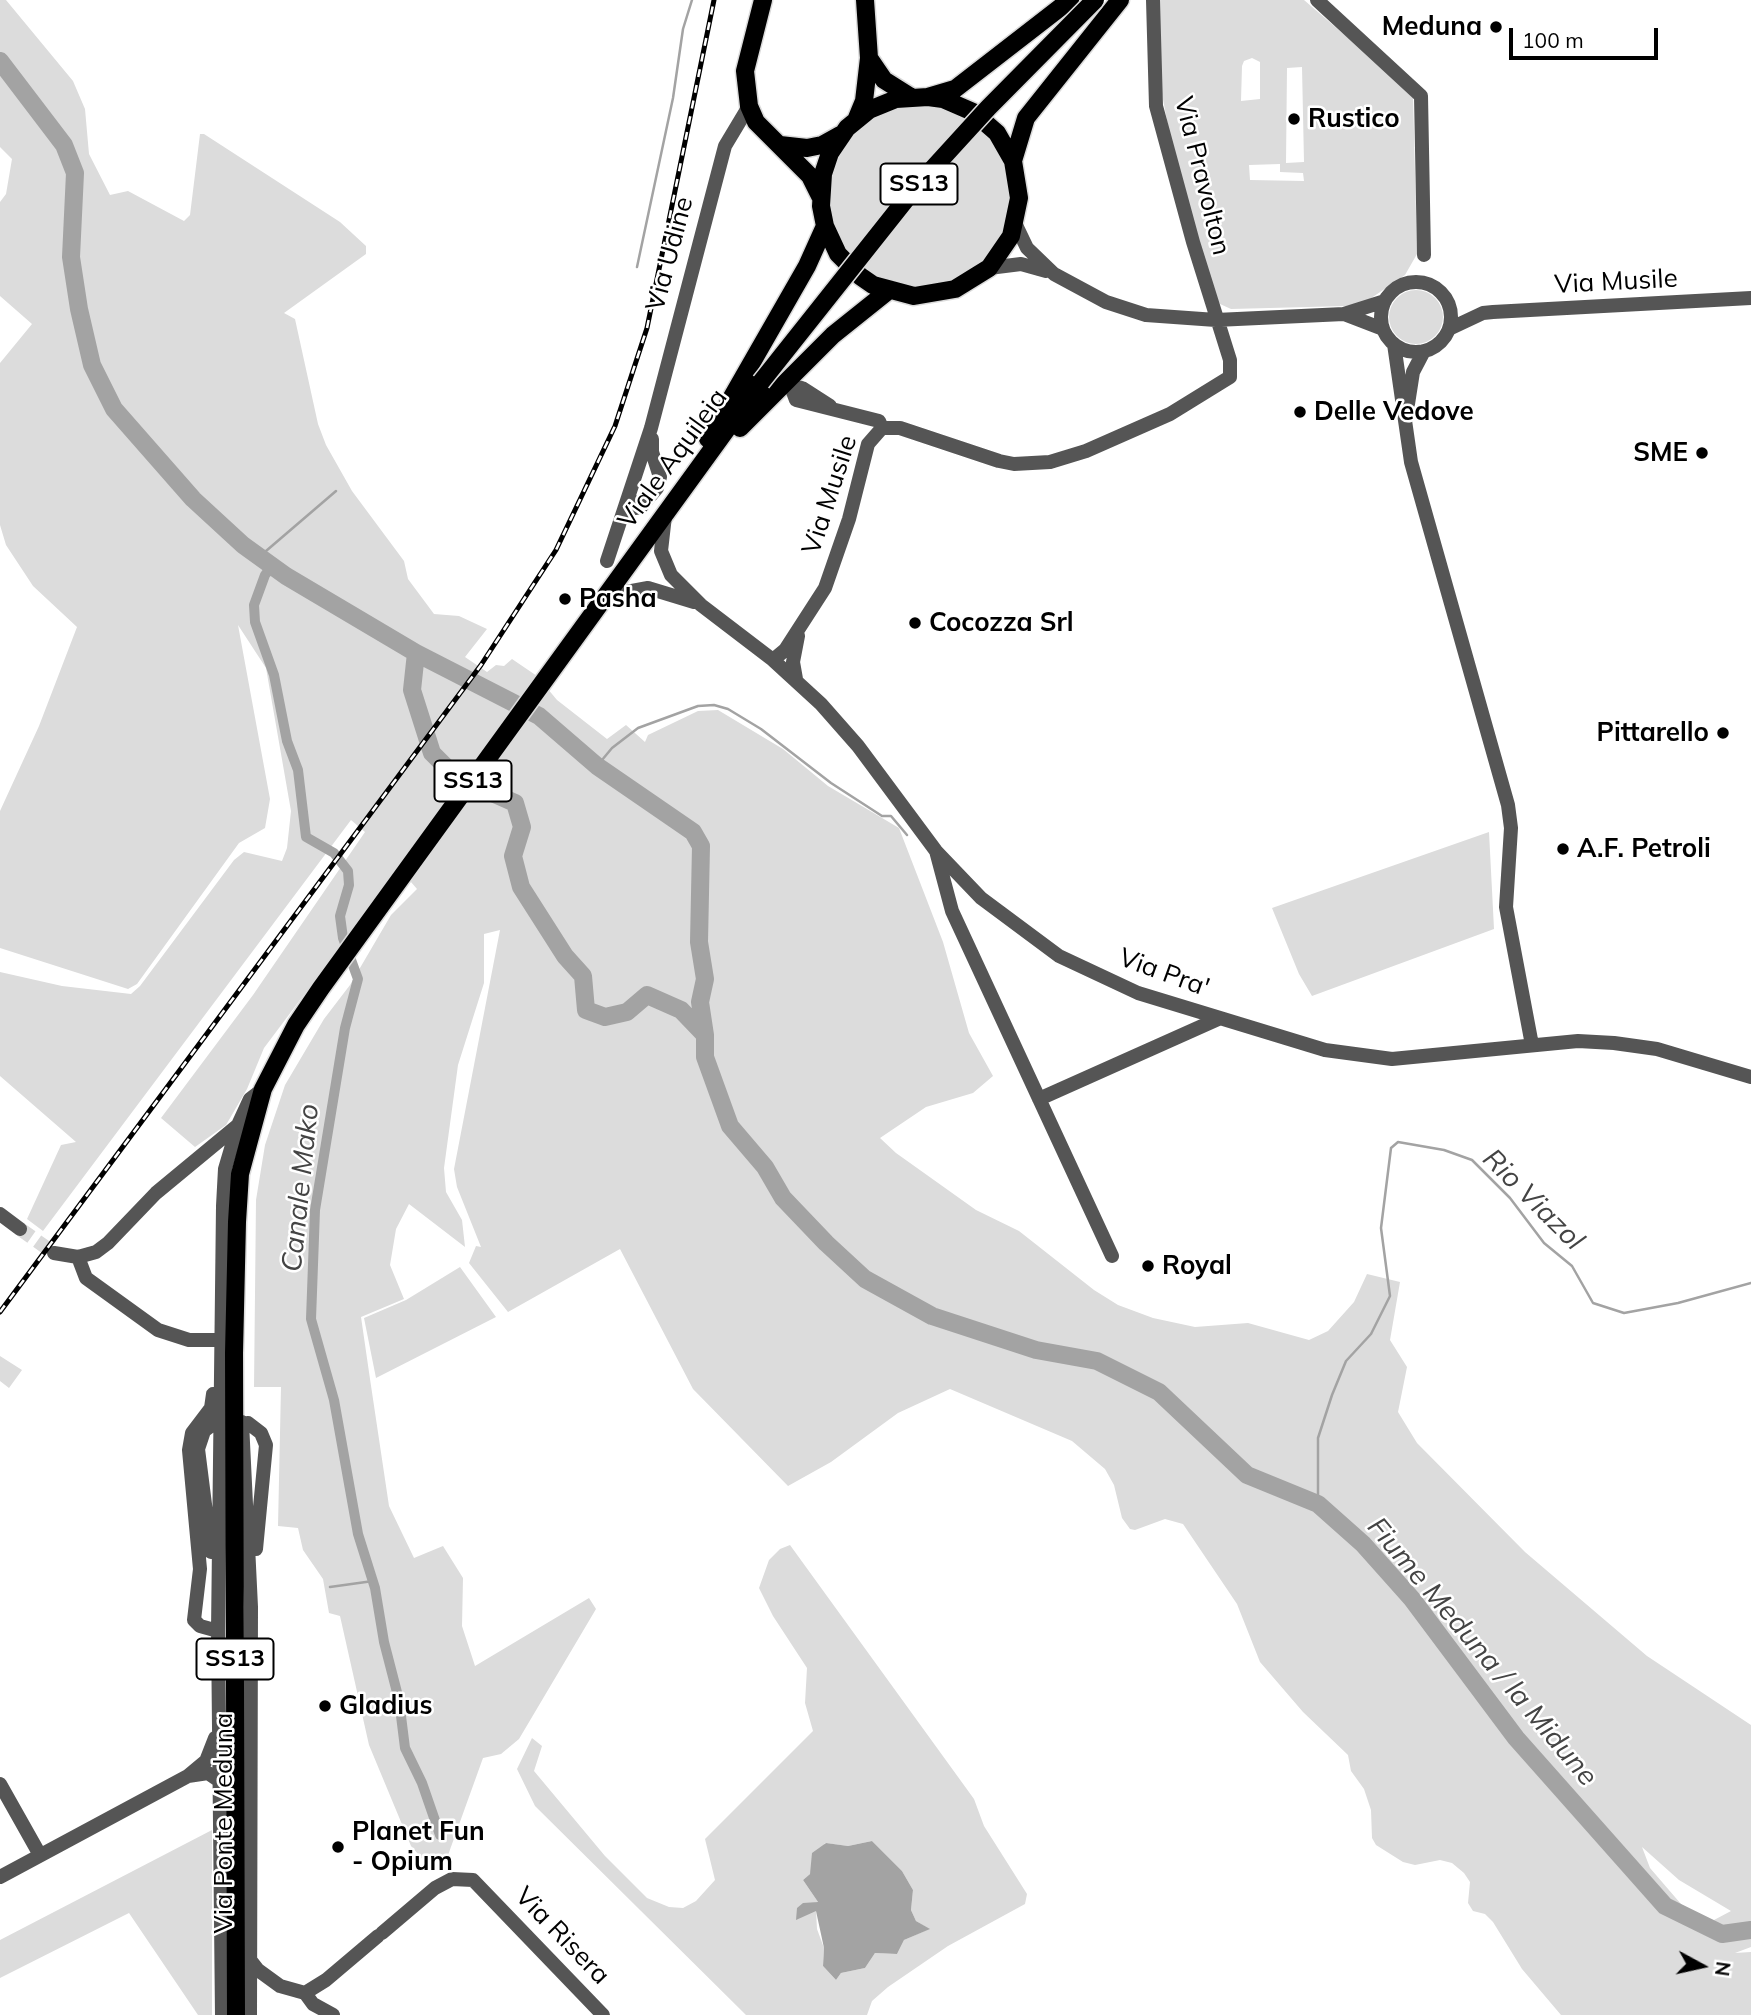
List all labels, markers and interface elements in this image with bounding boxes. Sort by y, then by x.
place label: Meduna [1382,11,1482,43]
scale bar [1513,14,1662,58]
marker: Meduna [1488,19,1504,35]
text: 100 m [1522,27,1584,53]
street label: Via Pravolton [1167,94,1237,258]
place label: Rustico [1308,103,1400,135]
marker: Rustico [1286,111,1302,127]
road number: SS13 [880,164,958,204]
street label: Via Udine [640,194,700,314]
street label: Via Musile [1554,263,1678,301]
street label: Viale Aquileia [612,383,734,535]
place label: Delle Vedove [1314,396,1474,428]
marker: Delle Vedove [1292,404,1308,420]
street label: Via Musile [796,431,864,559]
place label: SME [1633,437,1688,469]
marker: SME [1694,445,1710,461]
place label: Pasha [579,583,657,615]
marker: Pasha [557,591,573,607]
place label: Cocozza Srl [929,607,1074,639]
marker: Cocozza Srl [907,615,923,631]
place label: Pittarello [1597,717,1709,749]
marker: Pittarello [1715,725,1731,741]
road number: SS13 [434,760,512,802]
place label: A.F. Petroli [1577,833,1711,865]
marker: A.F. Petroli [1555,841,1571,857]
street label: Via Pra' [1114,942,1214,1004]
water label: Canale Mako [275,1102,327,1274]
water label: Rio Viazol [1475,1142,1591,1258]
place label: Royal [1162,1250,1232,1282]
marker: Royal [1140,1258,1156,1274]
water label: Fiume Meduna / la Midune [1360,1511,1604,1793]
road number: SS13 [196,1638,274,1680]
place label: Gladius [339,1690,433,1722]
marker: Gladius [317,1698,333,1714]
street label: Via Ponte Meduna [208,1713,240,1933]
place label: Planet Fun - Opium [352,1816,485,1878]
marker: Planet Fun - Opium [330,1839,346,1855]
street label: Via Risera [508,1881,616,1991]
north arrow [1667,1931,1737,2001]
text: N [1710,1960,1736,1978]

